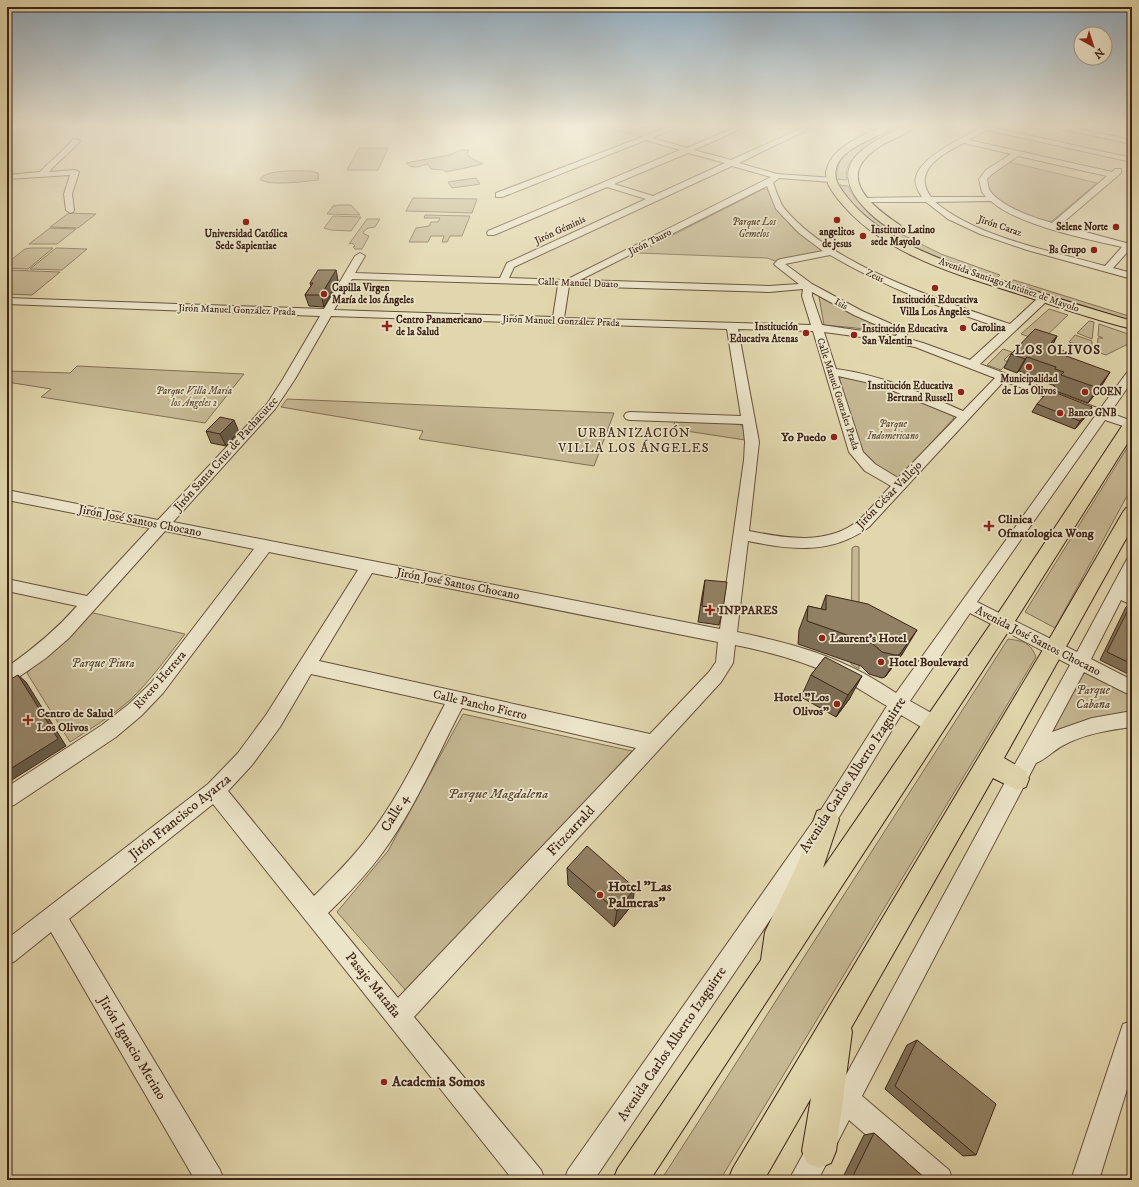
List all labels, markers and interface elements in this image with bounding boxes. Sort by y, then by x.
north arrow [1073,26,1113,66]
text: N [1091,45,1107,61]
street label: Jirón Géminis [532,213,588,247]
street label: Jirón Caraz [976,213,1024,239]
marker: angelitos de jesus [832,215,842,225]
park label: Parque Los Gemelos [732,216,777,240]
marker: Universidad Católica Sede Sapientiae [241,217,251,227]
place label: Selene Norte [1056,221,1109,233]
marker: Selene Norte [1111,222,1121,232]
place label: Instituto Latino sede Mayolo [871,224,935,249]
street label: Jirón Tauro [626,226,674,258]
place label: angelitos de jesus [819,226,855,251]
place label: Universidad Católica Sede Sapientiae [205,228,288,253]
marker: Instituto Latino sede Mayolo [858,231,868,241]
place label: Bs Grupo [1049,244,1086,257]
marker: Bs Grupo [1089,245,1099,255]
street label: Avenida Santiago Antúnez de Mayolo [937,255,1081,315]
street label: Zeus [864,266,887,286]
street label: Calle Manuel Duato [538,276,619,290]
place label: Capilla Virgen María de los Ángeles [332,282,414,307]
marker: Institución Educativa Villa Los Angeles [930,283,940,293]
marker: Capilla Virgen María de los Ángeles [319,289,329,299]
place label: Institución Educativa Villa Los Angeles [892,294,978,319]
street label: Isis [832,296,850,313]
street label: Jirón Manuel González Prada [177,302,297,318]
street label: Jirón Manuel González Prada [501,313,621,329]
place label: Centro Panamericano de la Salud [396,314,482,338]
marker: Centro Panamericano de la Salud [381,320,393,332]
place label: Institución Educativa Atenas [729,321,799,345]
place label: Carolina [971,322,1006,334]
place label: Institución Educativa San Valentin [862,323,948,347]
marker: Carolina [958,323,968,333]
marker: Institución Educativa Atenas [801,328,811,338]
marker: Institución Educativa San Valentin [849,330,859,340]
street label: Calle Manuel Gonzales Prada [814,336,862,452]
district label: LOS OLIVOS [1015,342,1101,358]
marker: Municipalidad de Los Olivos [1024,362,1034,372]
place label: Municipalidad de Los Olivos [1000,373,1059,397]
place label: Institución Educativa Bertrand Russell [868,380,954,404]
park label: Parque Villa María los Ángeles 2 [156,385,232,409]
place label: COEN [1093,386,1123,398]
marker: Institución Educativa Bertrand Russell [956,387,966,397]
marker: COEN [1080,387,1090,397]
street label: Jirón Santa Cruz de Pachacutec [170,394,281,515]
place label: Banco GNB [1068,407,1117,419]
marker: Banco GNB [1055,408,1065,418]
park label: Parque Indomericano [866,418,919,442]
district label: URBANIZACIÓN VILLA LOS ÁNGELES [557,425,710,456]
place label: Yo Puedo [780,430,826,445]
marker: Yo Puedo [829,432,839,442]
street label: Jirón César Vallejo [852,458,925,533]
street label: Jirón José Santos Chocano [76,502,203,540]
place label: Clinica Ofmatologica Wong [998,512,1095,541]
marker: Clinica Ofmatologica Wong [983,520,995,532]
street label: Jirón José Santos Chocano [394,565,521,603]
place label: INPPARES [719,603,778,618]
street label: Avenida José Santos Chocano [973,603,1103,679]
marker: INPPARES [704,604,716,616]
place label: Laurent's Hotel [830,631,907,646]
marker: Laurent's Hotel [817,633,827,643]
street label: Rivero Herrera [131,647,190,712]
place label: Hotel Boulevard [889,655,969,670]
park label: Parque Piura [71,656,135,671]
marker: Hotel Boulevard [876,657,886,667]
park label: Parque Cabana [1076,683,1111,712]
street label: Calle Pancho Fierro [431,687,529,723]
place label: Hotel "Los Olivos" [774,690,829,719]
street label: Avenida Carlos Alberto Izaguirre [796,693,910,856]
marker: Hotel "Los Olivos" [832,699,842,709]
place label: Centro de Salud Los Olivos [37,706,114,735]
marker: Centro de Salud Los Olivos [22,714,34,726]
street label: Jirón Francisco Ayarza [124,770,235,865]
park label: Parque Magdalena [448,785,548,803]
street label: Calle 4 [377,790,414,835]
street label: Fitzcarrald [543,802,599,860]
place label: Hotel "Las Palmeras" [608,878,672,912]
marker: Hotel "Las Palmeras" [595,890,605,900]
street label: Pasaje Mataña [341,949,405,1022]
street label: Avenida Carlos Alberto Izaguirre [613,963,731,1125]
street label: Jirón Ignacio Merino [93,991,170,1103]
place label: Academia Somos [391,1073,485,1091]
marker: Academia Somos [379,1077,389,1087]

